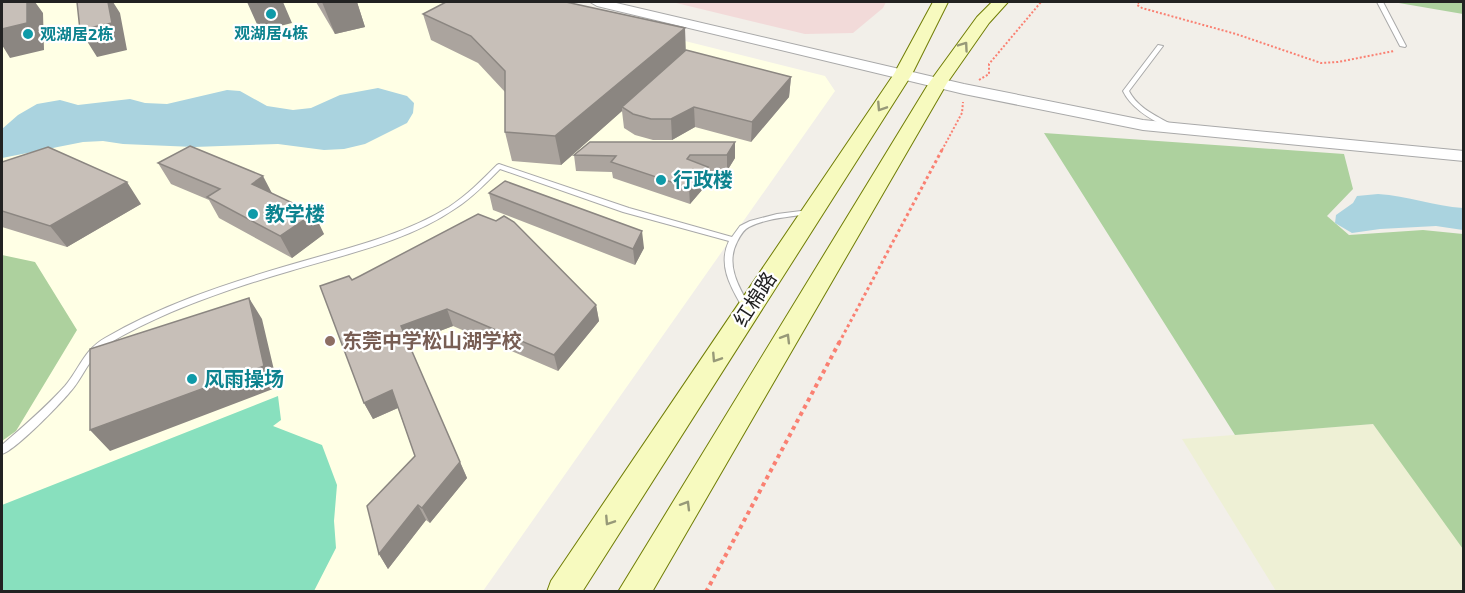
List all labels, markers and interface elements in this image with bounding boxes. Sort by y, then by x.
marker: 观湖居4栋 [264,7,278,21]
place label: 观湖居4栋 [234,23,308,42]
place label: 观湖居2栋 [40,24,113,43]
marker: 观湖居2栋 [21,27,35,41]
one-way arrow [957,42,968,53]
one-way arrow [877,101,888,112]
place label: 行政楼 [673,167,733,191]
marker: 行政楼 [654,173,668,187]
place label: 教学楼 [265,201,325,225]
marker: 教学楼 [246,207,260,221]
street label: 红棉路 [728,267,781,330]
place label: 东莞中学松山湖学校 [342,328,522,352]
marker: 东莞中学松山湖学校 [323,334,337,348]
one-way arrow [778,334,790,344]
one-way arrow [712,351,723,362]
place label: 风雨操场 [204,366,284,390]
marker: 风雨操场 [185,372,199,386]
one-way arrow [678,501,690,511]
one-way arrow [605,514,616,525]

